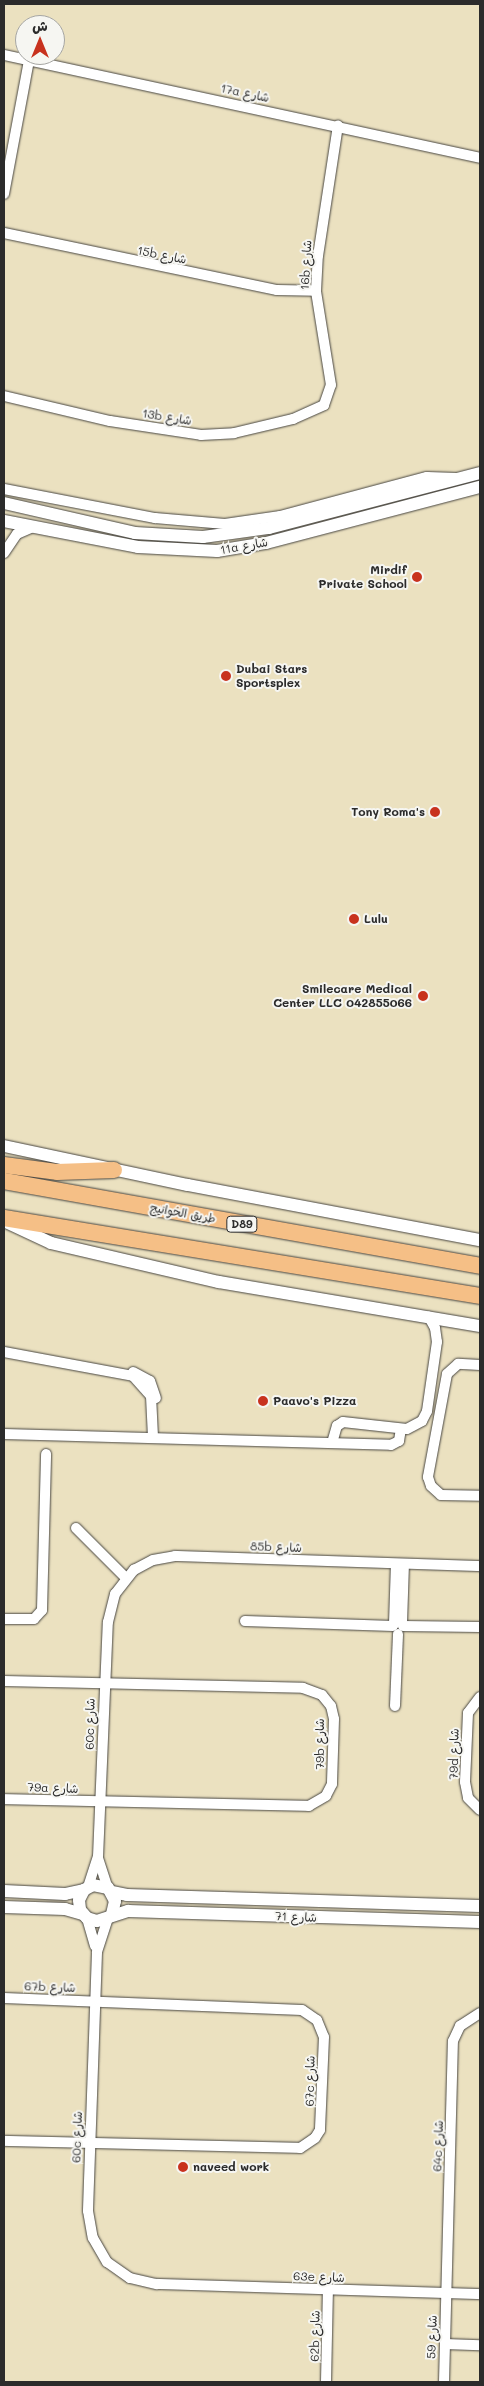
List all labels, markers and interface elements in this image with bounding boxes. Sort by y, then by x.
north arrow [15,15,65,65]
text: ش [32,16,48,35]
street label: 17a شارع [219,81,271,105]
street label: 16b شارع [297,240,315,290]
street label: 15b شارع [136,243,188,267]
street label: 13b شارع [141,406,193,428]
street label: 11a شارع [219,535,269,557]
place label: Mirdif Private School [318,563,407,591]
marker: Mirdif Private School [411,571,423,583]
place label: Dubai Stars Sportsplex [236,662,307,690]
marker: Dubai Stars Sportsplex [220,670,232,682]
place label: Tony Roma's [351,805,425,819]
marker: Tony Roma's [429,806,441,818]
place label: Lulu [364,912,388,926]
marker: Lulu [348,913,360,925]
place label: Smilecare Medical Center LLC 042855066 [273,982,412,1010]
marker: Smilecare Medical Center LLC 042855066 [416,989,430,1003]
street label: طريق الخوانيج [149,1200,217,1226]
road number: D89 [226,1216,258,1232]
place label: Paavo's Pizza [273,1394,356,1408]
marker: Paavo's Pizza [257,1395,269,1407]
street label: 85b شارع [250,1539,302,1555]
street label: 60c شارع [82,1698,98,1750]
street label: 79b شارع [313,1718,327,1770]
street label: 79d شارع [446,1728,462,1780]
street label: 79a شارع [27,1780,79,1796]
street label: شارع 71 [275,1909,317,1925]
street label: 67b شارع [24,1979,76,1995]
street label: 67c شارع [302,2055,318,2107]
street label: 60c شارع [69,2111,85,2163]
street label: 64c شارع [430,2120,446,2172]
place label: naveed work [193,2160,269,2174]
marker: naveed work [177,2161,189,2173]
street label: 63e شارع [293,2269,345,2285]
street label: 62b شارع [307,2310,323,2362]
street label: شارع 59 [424,2315,440,2359]

